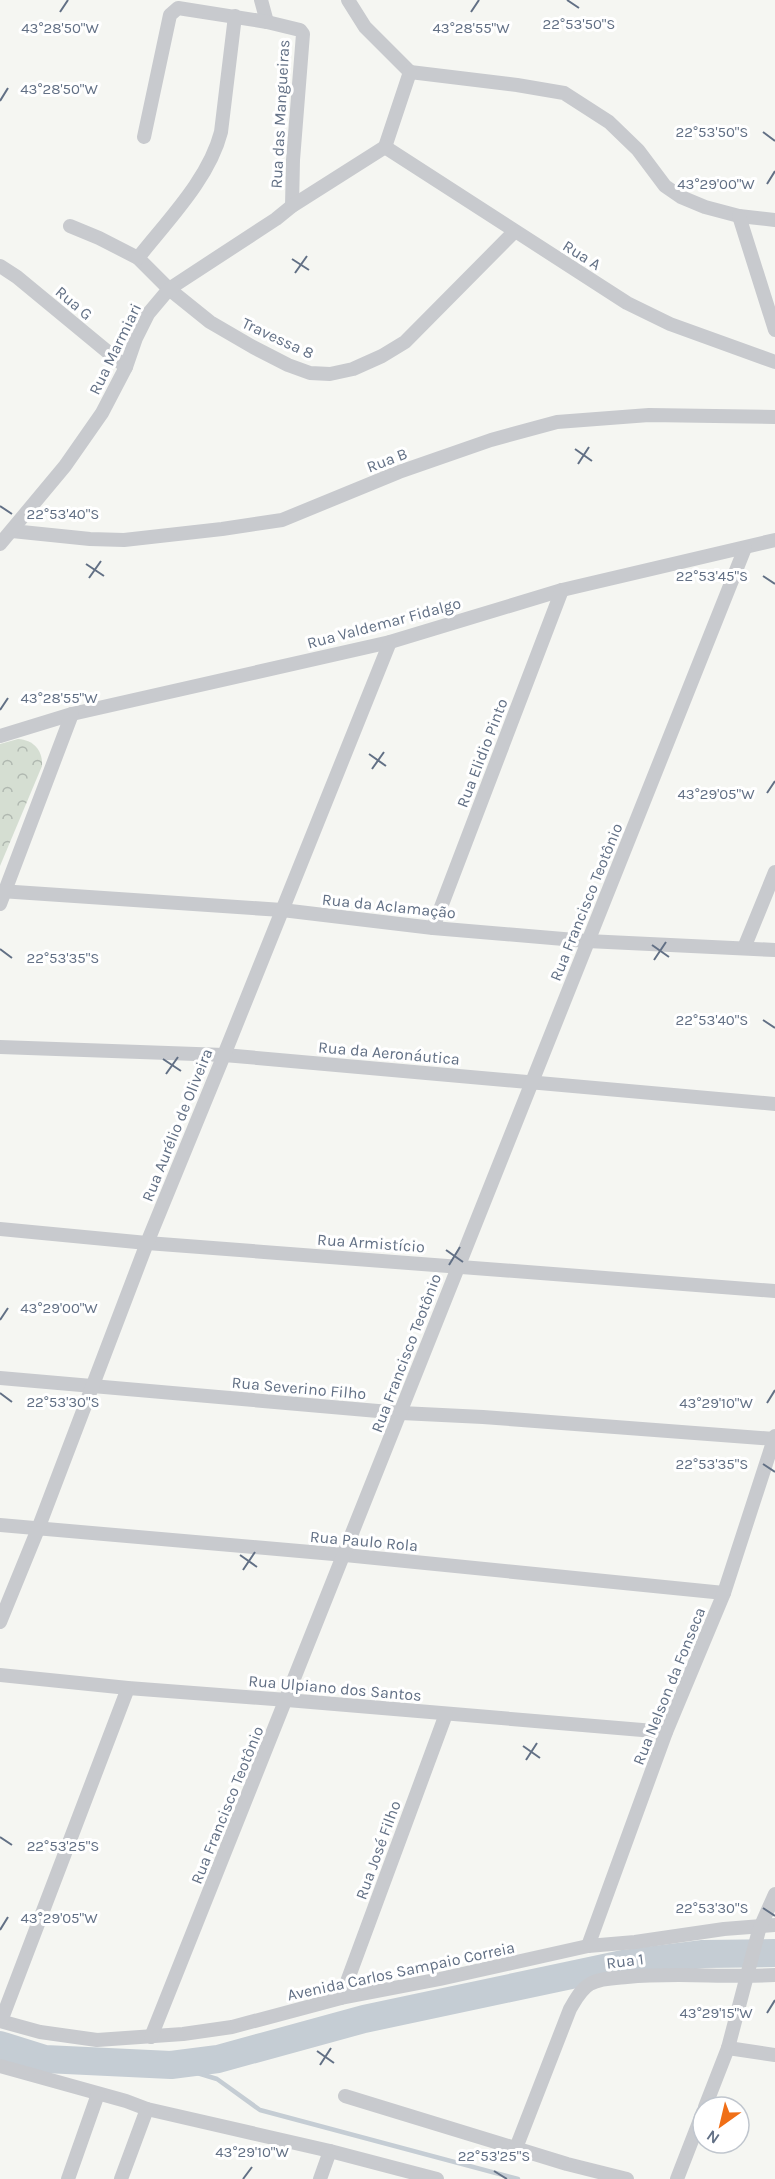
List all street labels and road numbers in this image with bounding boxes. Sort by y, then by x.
street label: Rua das Mangueiras [267,39,293,189]
street label: Rua A [559,236,605,274]
street label: Rua G [52,282,96,324]
street label: Rua Marmiari [85,300,145,398]
street label: Travessa 8 [239,313,317,363]
street label: Rua B [364,444,410,476]
street label: Rua Valdemar Fidalgo [305,593,463,653]
street label: Rua Elidio Pinto [452,696,512,810]
street label: Rua Francisco Teotônio [546,820,626,984]
street label: Rua da Aclamação [321,890,457,922]
street label: Rua da Aeronáutica [317,1037,461,1069]
street label: Rua Aurélio de Oliveira [138,1046,216,1204]
street label: Rua Armistício [317,1230,425,1256]
street label: Rua Francisco Teotônio [367,1271,445,1435]
street label: Rua Severino Filho [231,1373,367,1403]
street label: Rua Paulo Rola [309,1527,419,1555]
street label: Rua Nelson da Fonseca [629,1604,709,1768]
street label: Rua Ulpiano dos Santos [248,1671,422,1705]
street label: Rua Francisco Teotônio [187,1723,267,1887]
street label: Rua José Filho [351,1798,405,1902]
street label: Avenida Carlos Sampaio Correia [285,1938,517,2004]
street label: Rua 1 [605,1949,645,1973]

